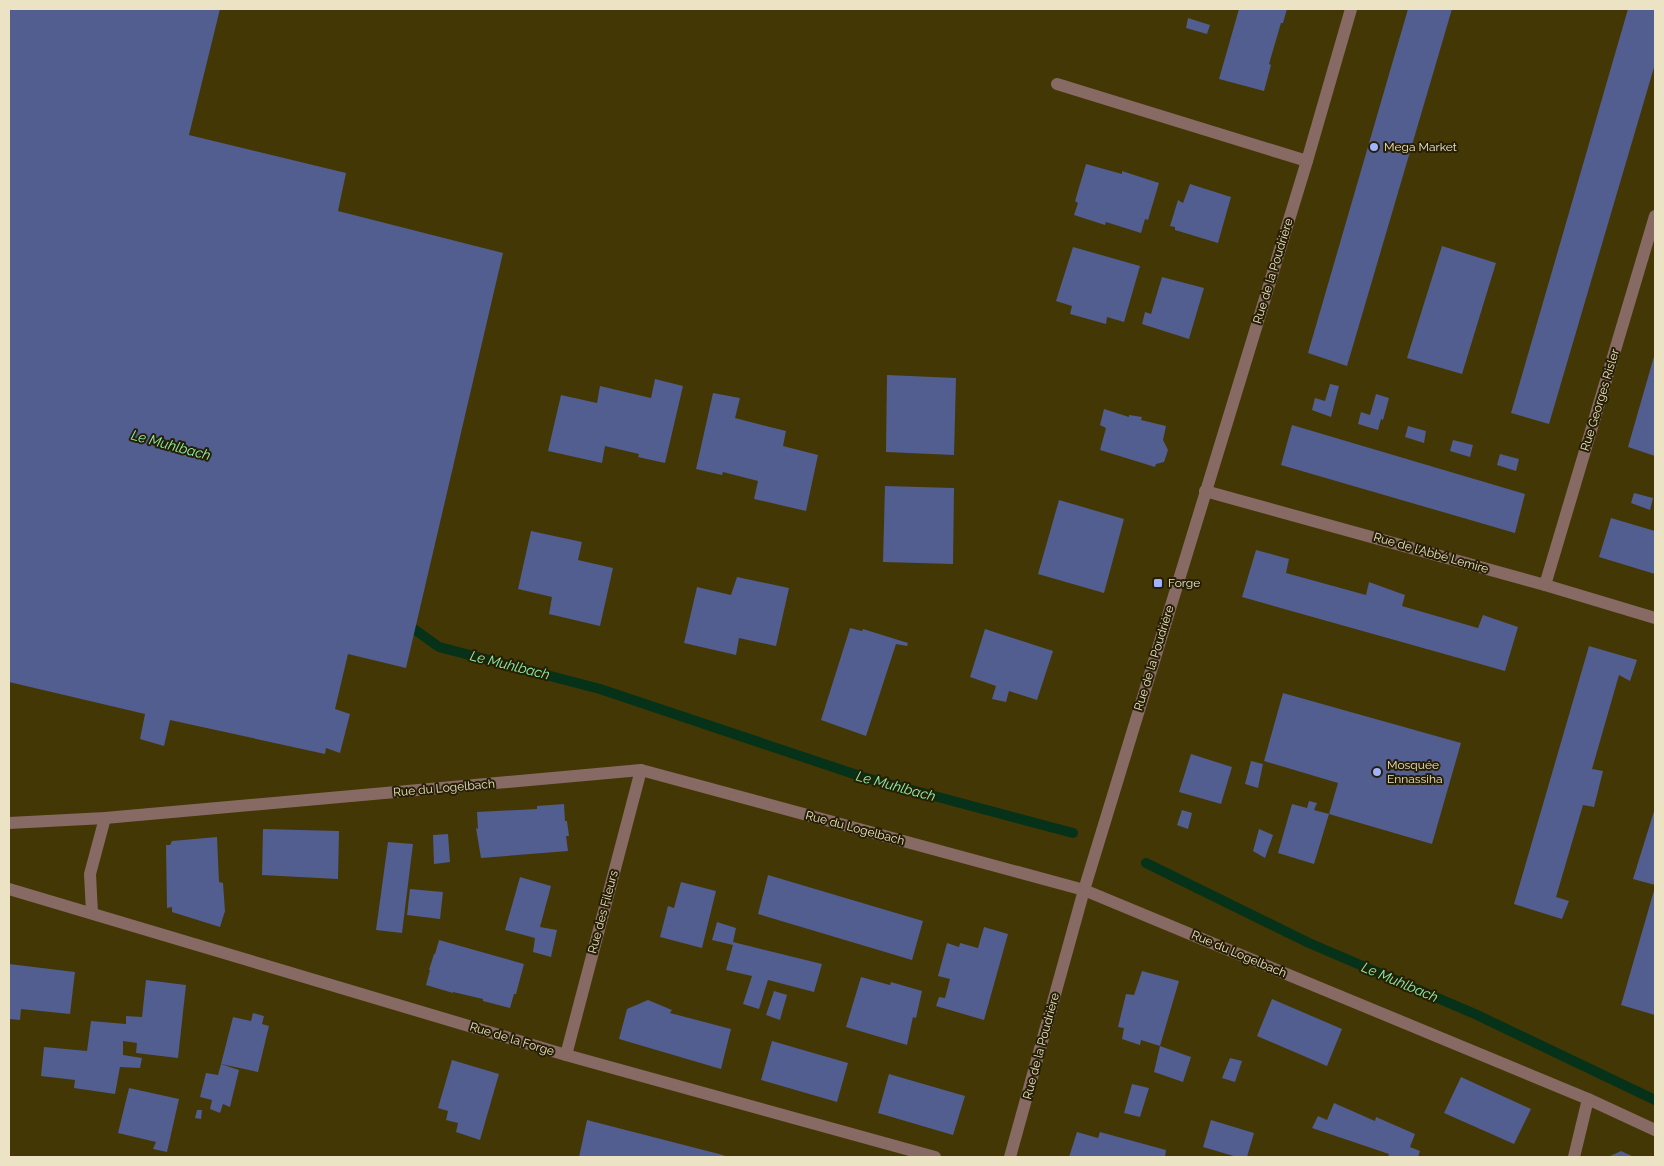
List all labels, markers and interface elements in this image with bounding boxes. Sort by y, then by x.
place label: Mega Market [1384,140,1457,154]
marker: Mega Market [1368,141,1380,153]
street label: Rue de la Poudrière [1250,217,1296,325]
street label: Rue Georges Risler [1578,347,1622,453]
water label: Le Muhlbach [130,427,213,463]
street label: Rue de l'Abbé Lemire [1372,530,1490,576]
place label: Forge [1168,576,1200,590]
marker: Forge [1152,577,1164,589]
street label: Rue de la Poudrière [1131,604,1177,712]
water label: Le Muhlbach [468,647,552,683]
place label: Mosquée Ennassiha [1387,758,1443,786]
marker: Mosquée Ennassiha [1371,766,1383,778]
water label: Le Muhlbach [855,768,938,804]
street label: Rue du Logelbach [393,777,495,799]
street label: Rue du Logelbach [804,808,906,848]
street label: Rue des Fileurs [585,869,621,955]
street label: Rue du Logelbach [1189,928,1289,980]
water label: Le Muhlbach [1359,959,1441,1005]
street label: Rue de la Poudrière [1020,991,1062,1101]
street label: Rue de la Forge [468,1019,556,1059]

